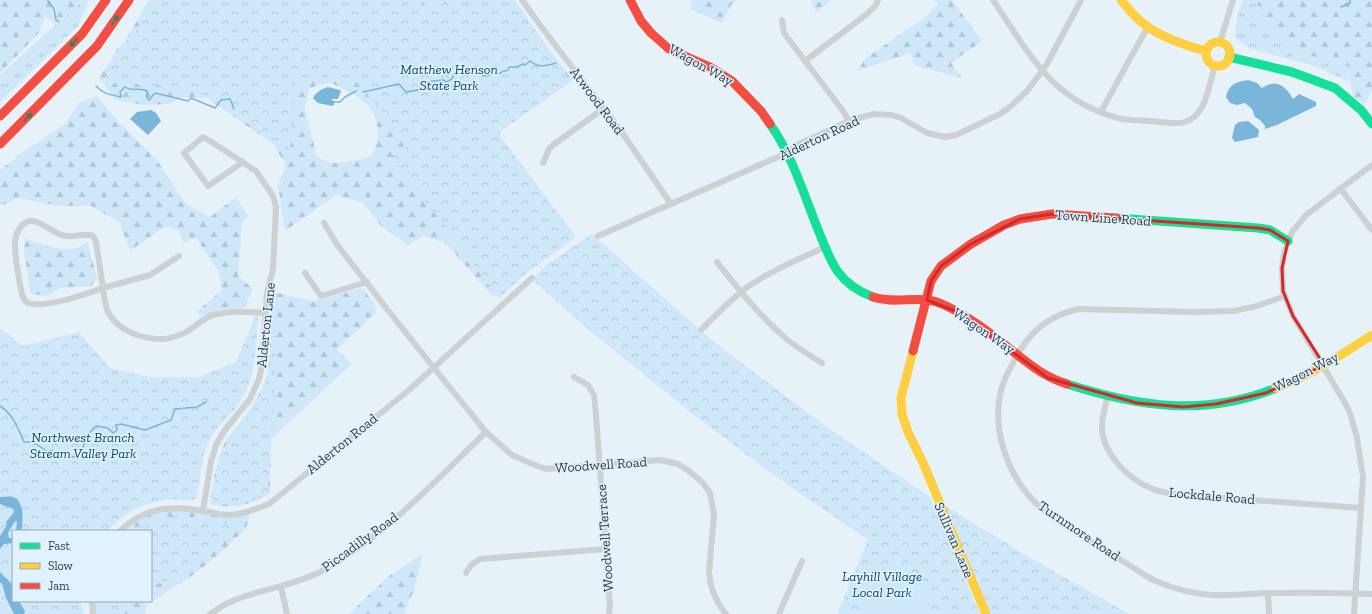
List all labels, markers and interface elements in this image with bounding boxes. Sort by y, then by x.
one-way arrow [111,15,119,26]
one-way arrow [69,37,79,47]
street label: Wagon Way [666,40,737,90]
park label: Matthew Henson State Park [400,61,498,94]
street label: Atwood Road [566,64,628,138]
one-way arrow [23,112,33,121]
street label: Alderton Road [776,112,862,164]
street label: Town Line Road [1054,206,1152,230]
street label: Alderton Lane [253,281,279,368]
street label: Wagon Way [950,304,1019,358]
street label: Wagon Way [1271,348,1342,396]
street label: Alderton Road [303,410,381,478]
park label: Northwest Branch Stream Valley Park [30,429,136,462]
street label: Woodwell Road [554,453,648,477]
street label: Woodwell Terrace [593,483,617,592]
street label: Lockdale Road [1168,484,1256,508]
street label: Turnmore Road [1035,497,1124,565]
street label: Sullivan Lane [930,500,978,581]
street label: Piccadilly Road [318,508,402,576]
legend [12,530,152,602]
text: Fast [48,539,71,553]
text: Slow [48,559,74,573]
park label: Layhill Village Local Park [842,568,922,601]
text: Jam [48,579,70,593]

